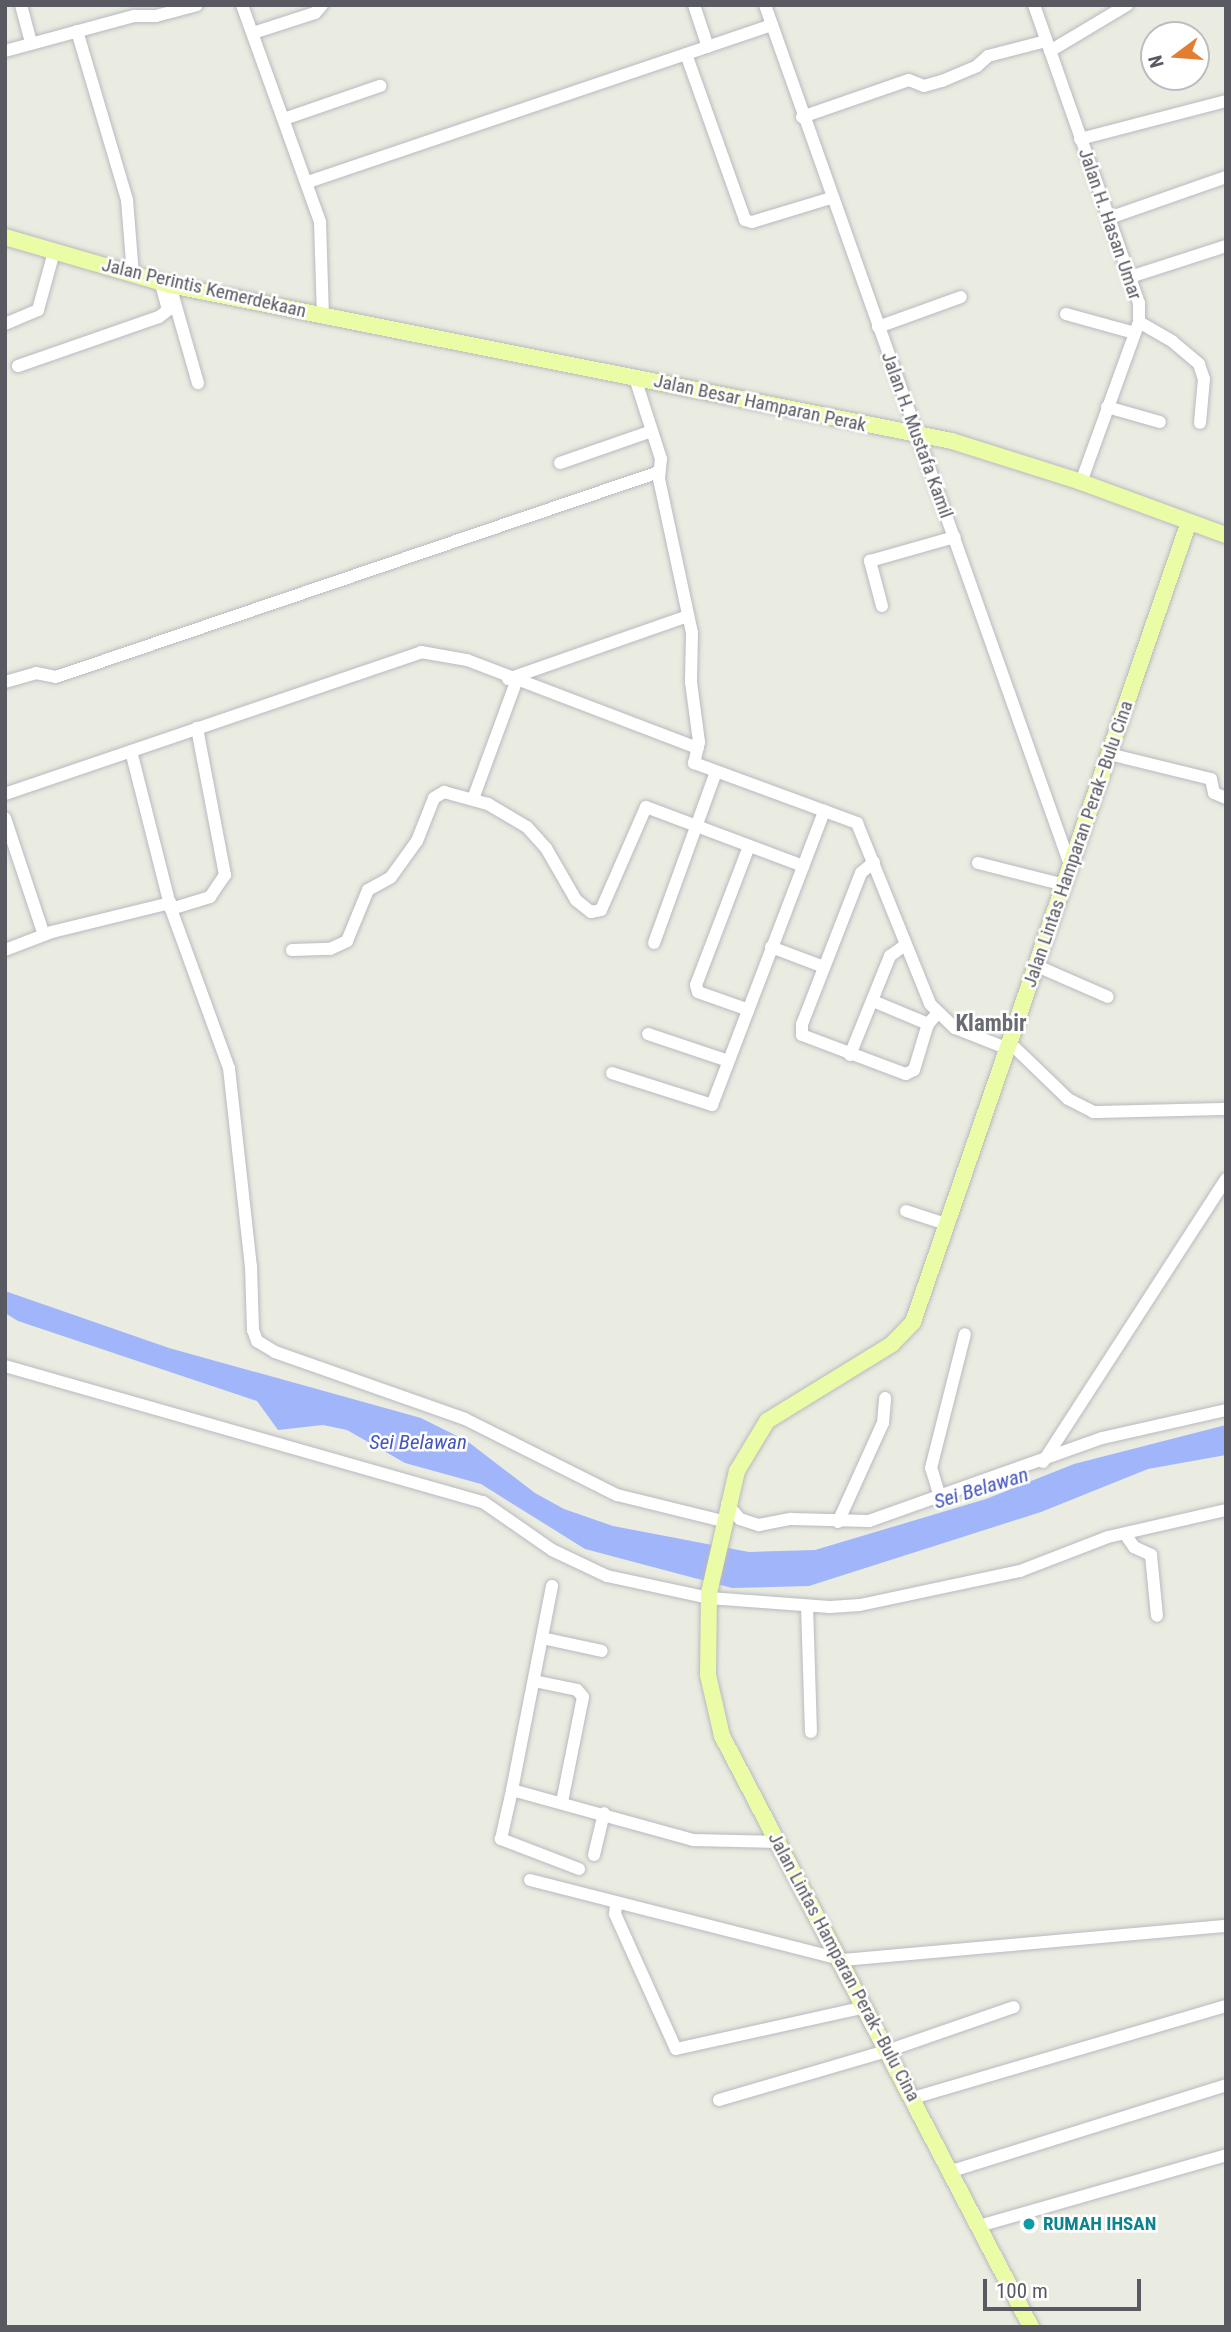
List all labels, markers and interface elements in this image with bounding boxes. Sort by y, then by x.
north arrow [1140,21,1210,91]
text: N [1144,53,1169,70]
street label: Jalan H. Hasan Umar [1073,145,1147,303]
street label: Jalan Perintis Kemerdekaan [100,253,308,323]
street label: Jalan H. Mustafa Kamil [876,349,958,521]
street label: Jalan Besar Hamparan Perak [652,369,868,437]
street label: Jalan Lintas Hamparan Perak–Bulu Cina [1018,698,1138,990]
district label: Klambir [955,1010,1027,1038]
water label: Sei Belawan [369,1429,467,1455]
water label: Sei Belawan [931,1462,1031,1514]
street label: Jalan Lintas Hamparan Perak–Bulu Cina [763,1829,925,2105]
place label: RUMAH IHSAN [1043,2213,1156,2235]
marker: RUMAH IHSAN [1021,2216,1037,2232]
scale bar [986,2266,1144,2310]
text: 100 m [996,2279,1048,2303]

